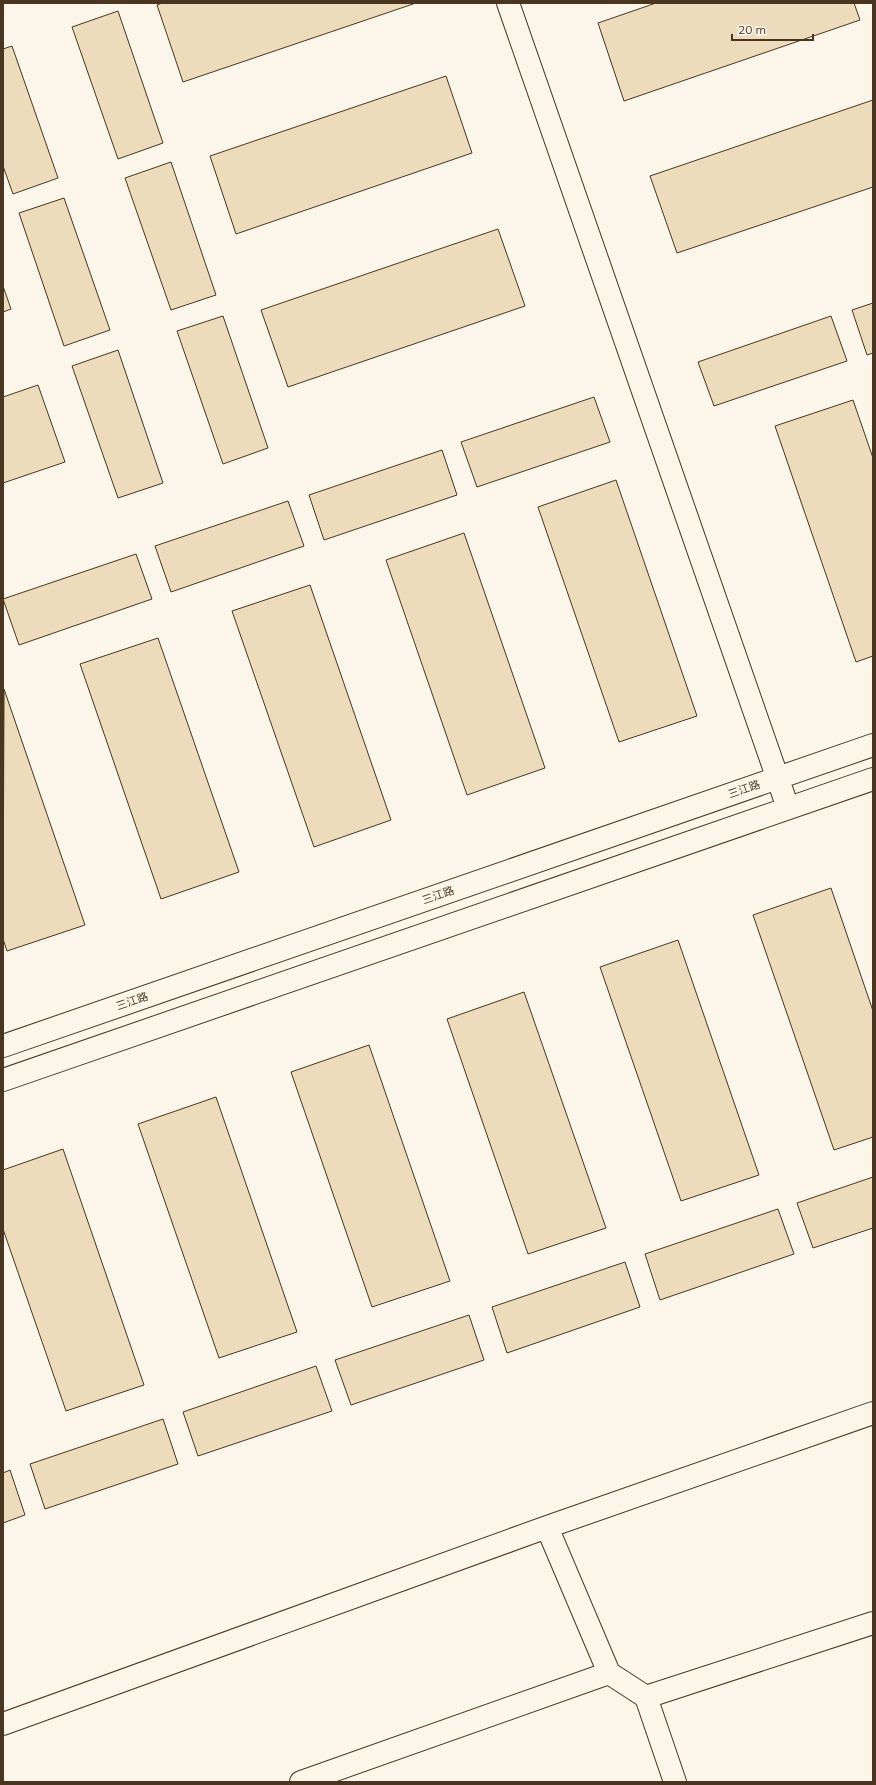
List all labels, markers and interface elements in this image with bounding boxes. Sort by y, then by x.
scale bar [732,16,813,42]
text: 20 m [738,22,766,37]
street label: 三江路 [726,777,762,801]
street label: 三江路 [420,883,456,907]
street label: 三江路 [114,989,150,1013]

